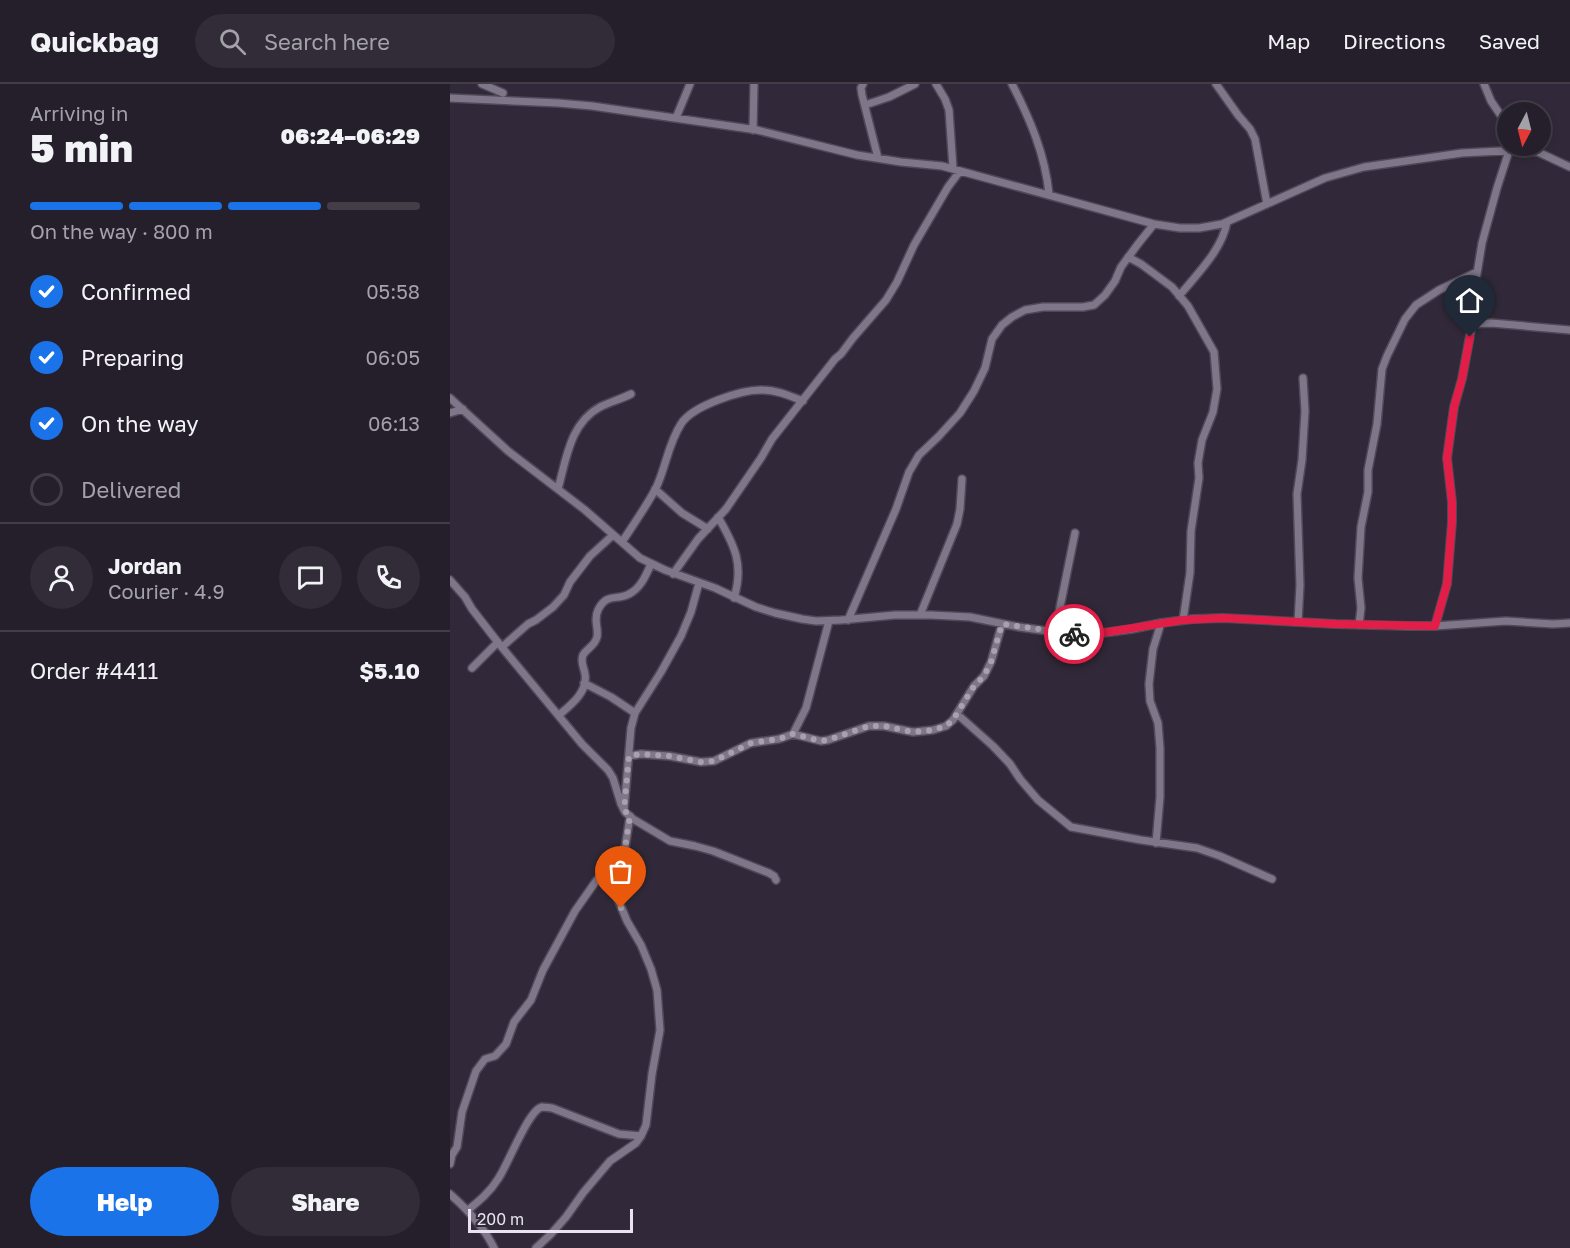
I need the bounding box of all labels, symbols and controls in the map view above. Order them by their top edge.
search box [195,14,615,68]
text: Quickbag [30,25,159,58]
icon: search [216,25,249,58]
text: Search here [264,28,390,55]
text: Map [1267,28,1310,54]
text: Directions [1343,28,1446,54]
text: Saved [1479,28,1540,54]
text: Arriving in [30,101,128,125]
north arrow [1497,102,1551,156]
map controls [1497,102,1551,156]
text: 06:24–06:29 [281,122,420,149]
text: 5 min [30,124,133,171]
text: On the way · 800 m [30,219,213,243]
icon: check [30,275,63,308]
pin [1444,275,1495,337]
text: Confirmed [81,278,191,305]
text: 05:58 [366,279,420,303]
icon: home [1453,284,1486,317]
icon: check [30,341,63,374]
text: Preparing [81,344,184,371]
text: 06:05 [366,345,420,369]
icon: check [30,407,63,440]
text: On the way [81,410,199,437]
text: 06:13 [368,411,420,435]
text: Delivered [81,476,181,503]
button: person [30,546,93,609]
button: chat [279,546,342,609]
button: phone [357,546,420,609]
text: Jordan [108,552,182,579]
text: Courier · 4.9 [108,579,225,603]
courier [1044,604,1104,664]
icon: bike [1058,618,1091,651]
text: Order #4411 [30,657,158,684]
text: $5.10 [359,657,420,684]
pin [595,846,646,908]
icon: bag [604,855,637,888]
button: Help [30,1167,219,1236]
button: Share [231,1167,420,1236]
scale bar [468,1206,633,1234]
text: 200 m [477,1209,524,1229]

